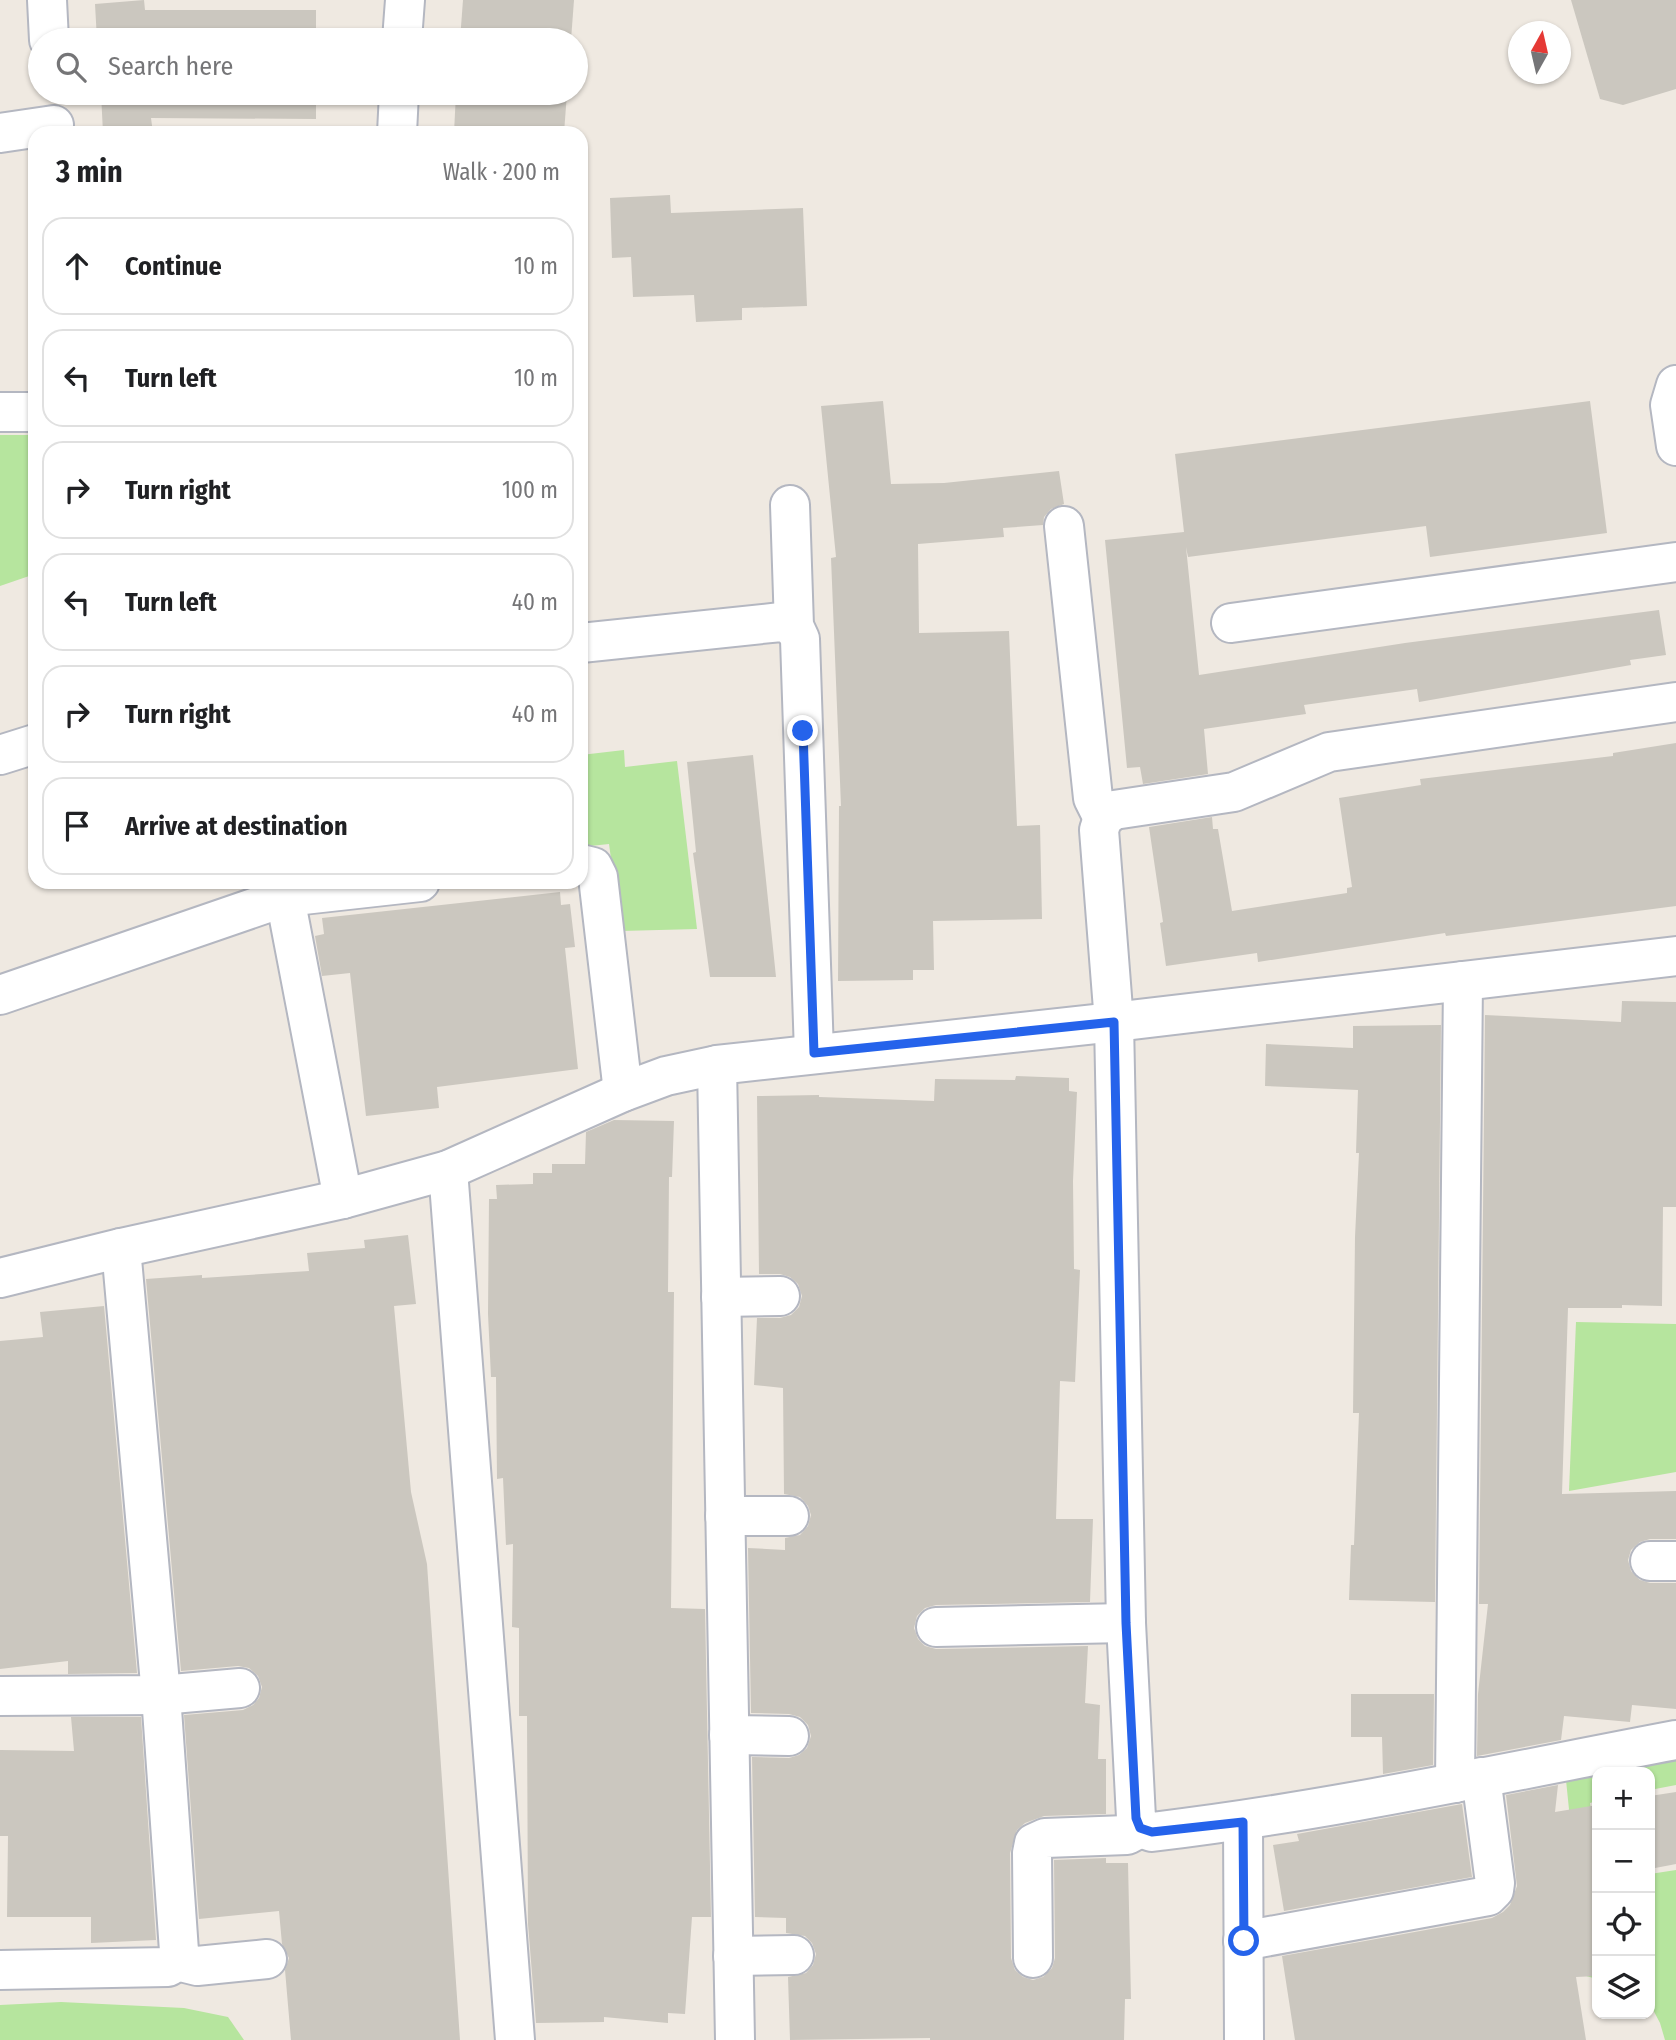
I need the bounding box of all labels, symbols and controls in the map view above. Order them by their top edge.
north arrow [1508,21,1571,84]
search box [28,28,588,105]
icon: search [52,48,90,86]
text: Search here [108,51,233,82]
text: 3 min [56,154,123,190]
text: Walk · 200 m [443,158,560,186]
icon: ahead [58,247,96,285]
text: Continue [125,251,222,282]
text: 10 m [514,252,558,280]
icon: left [58,359,96,397]
text: Turn left [125,363,217,394]
text: 10 m [514,364,558,392]
icon: right [58,471,96,509]
text: Turn right [125,475,231,506]
text: 100 m [502,476,558,504]
icon: left [58,583,96,621]
text: Turn left [125,587,217,618]
text: 40 m [512,588,558,616]
icon: right [58,695,96,733]
text: Turn right [125,699,231,730]
text: 40 m [512,700,558,728]
route end [787,715,818,746]
icon: arrive [58,807,96,845]
text: Arrive at destination [125,811,348,842]
map controls [1592,1767,1655,2019]
button: + [1592,1767,1655,1830]
button: − [1592,1830,1655,1893]
button: locate [1592,1893,1655,1956]
route start [1228,1925,1259,1956]
button: layers [1592,1956,1655,2019]

